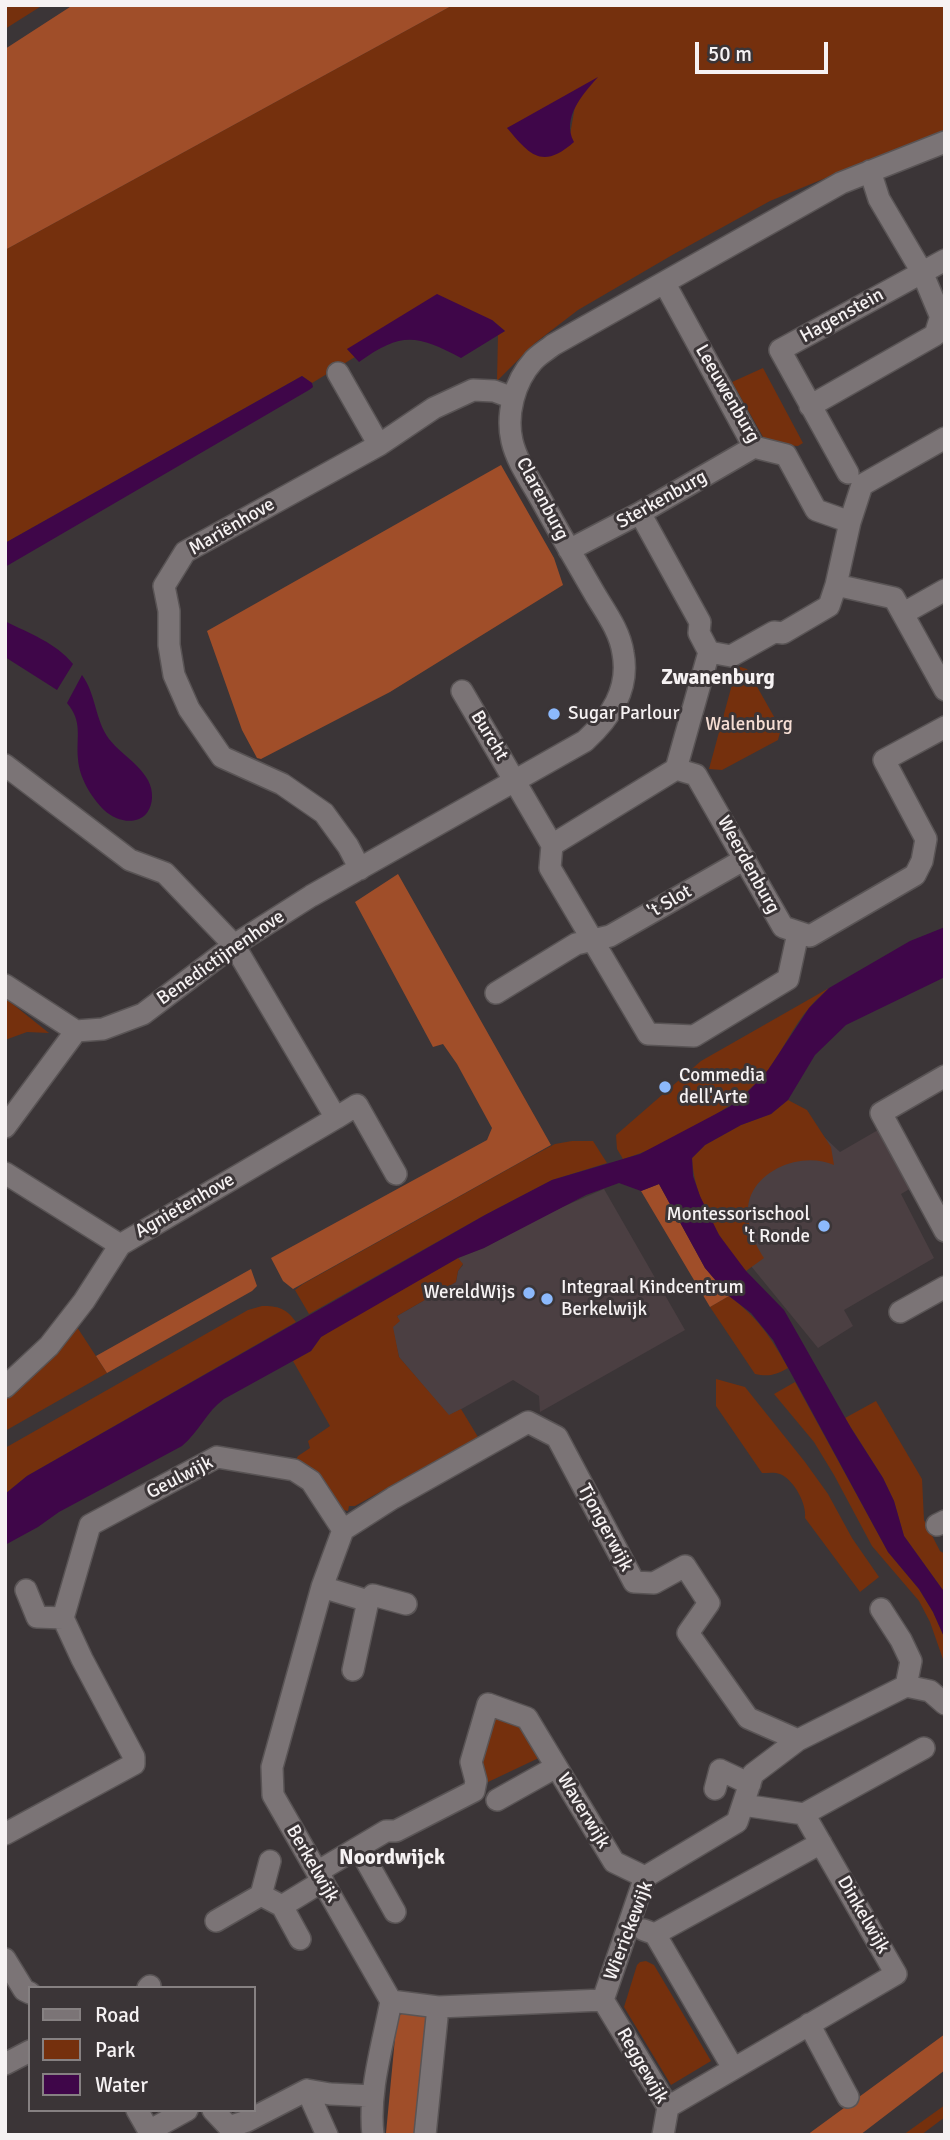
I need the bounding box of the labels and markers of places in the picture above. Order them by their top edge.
place label: Sugar Parlour [568,703,679,725]
marker: Sugar Parlour [546,706,562,722]
place label: Commedia dell'Arte [679,1065,765,1109]
marker: Commedia dell'Arte [657,1079,673,1095]
place label: Montessorischool 't Ronde [667,1204,810,1248]
marker: Montessorischool 't Ronde [816,1218,832,1234]
place label: Integraal Kindcentrum Berkelwijk [561,1277,744,1321]
place label: WereldWijs [424,1282,515,1304]
marker: WereldWijs [521,1285,537,1301]
marker: Integraal Kindcentrum Berkelwijk [539,1291,555,1307]

